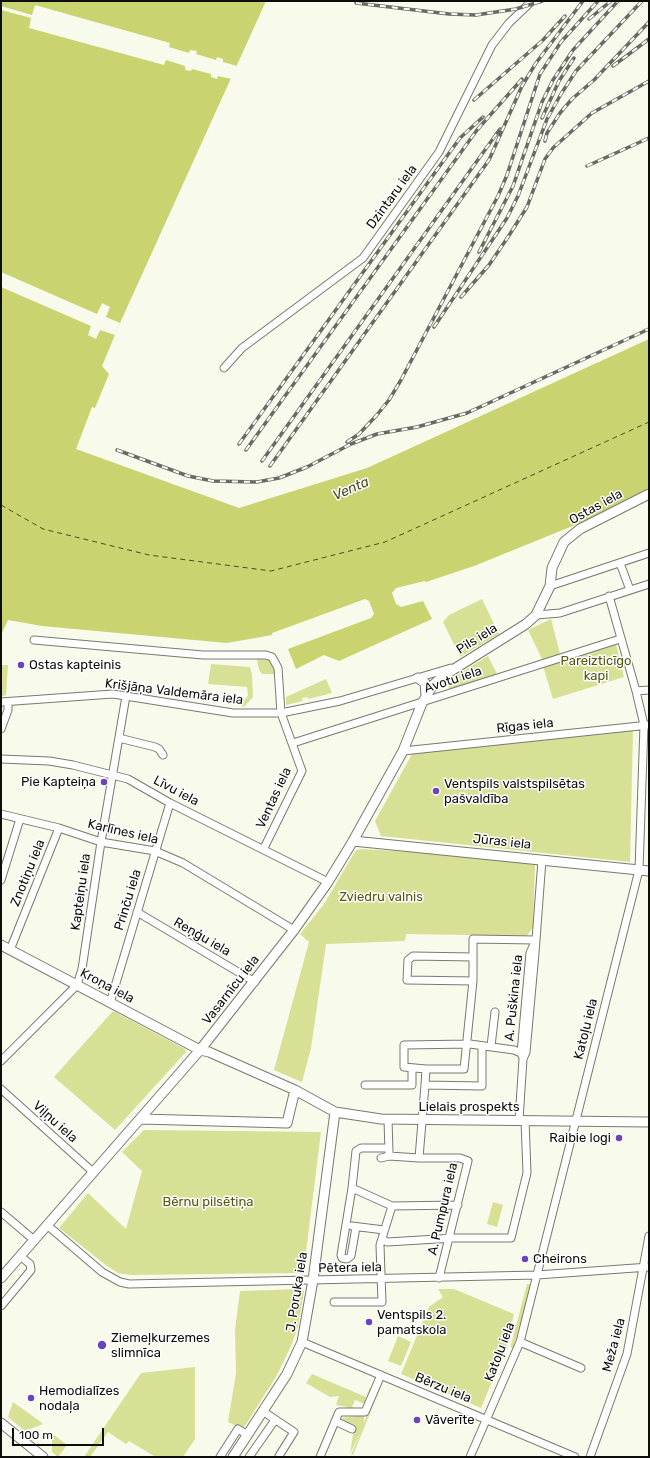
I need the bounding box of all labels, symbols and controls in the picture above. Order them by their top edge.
street label: Dzintaru iela [364,162,420,232]
water label: Venta [330,474,372,504]
street label: Ostas iela [567,486,625,528]
street label: Pils iela [454,620,500,658]
park label: Pareizticīgo kapi [560,653,632,684]
place label: Ostas kapteinis [29,657,121,673]
marker: Ostas kapteinis [16,660,26,670]
street label: Avotu iela [422,663,484,697]
street label: Krišjāņa Valdemāra iela [104,676,244,708]
street label: Rīgas iela [496,715,554,737]
street label: Ventas iela [253,765,295,831]
street label: Līvu iela [151,773,201,809]
place label: Pie Kapteiņa [21,774,96,790]
place label: Ventspils valstspilsētas pašvaldība [444,776,585,807]
marker: Pie Kapteiņa [99,777,109,787]
marker: Ventspils valstspilsētas pašvaldība [431,786,441,796]
street label: Karlīnes iela [86,816,160,848]
street label: Jūras iela [472,831,532,853]
street label: Znotiņu iela [7,837,49,909]
street label: Kapteiņu iela [68,852,94,932]
street label: Prinču iela [111,867,145,933]
park label: Zviedru valnis [339,889,423,905]
street label: Reņģu iela [171,914,233,960]
street label: Vasarnīcu iela [199,952,263,1028]
street label: A. Puškina iela [502,954,526,1042]
street label: Kroņa iela [77,965,137,1007]
street label: Katoļu iela [571,997,601,1061]
street label: Viļņu iela [30,1098,80,1146]
street label: Lielais prospekts [418,1099,520,1115]
place label: Raibie logi [549,1130,611,1146]
marker: Raibie logi [614,1133,624,1143]
street label: A. Pumpura iela [425,1161,461,1257]
park label: Bērnu pilsētiņa [163,1194,253,1210]
street label: J. Poruka iela [283,1251,311,1333]
place label: Cheirons [533,1251,587,1267]
marker: Cheirons [520,1254,530,1264]
street label: Pētera iela [318,1260,382,1276]
place label: Ventspils 2. pamatskola [377,1307,446,1338]
street label: Meža iela [599,1316,629,1374]
marker: Ventspils 2. pamatskola [364,1317,374,1327]
street label: Katoļu iela [482,1320,518,1384]
place label: Ziemeļkurzemes slimnīca [111,1330,210,1361]
marker: Ziemeļkurzemes slimnīca [96,1339,108,1351]
street label: Bērzu iela [413,1370,473,1406]
place label: Hemodialīzes nodaļa [39,1383,119,1414]
marker: Hemodialīzes nodaļa [26,1393,36,1403]
place label: Vāverīte [425,1412,475,1428]
marker: Vāverīte [412,1415,422,1425]
scale bar [14,1420,106,1446]
text: 100 m [19,1428,53,1442]

